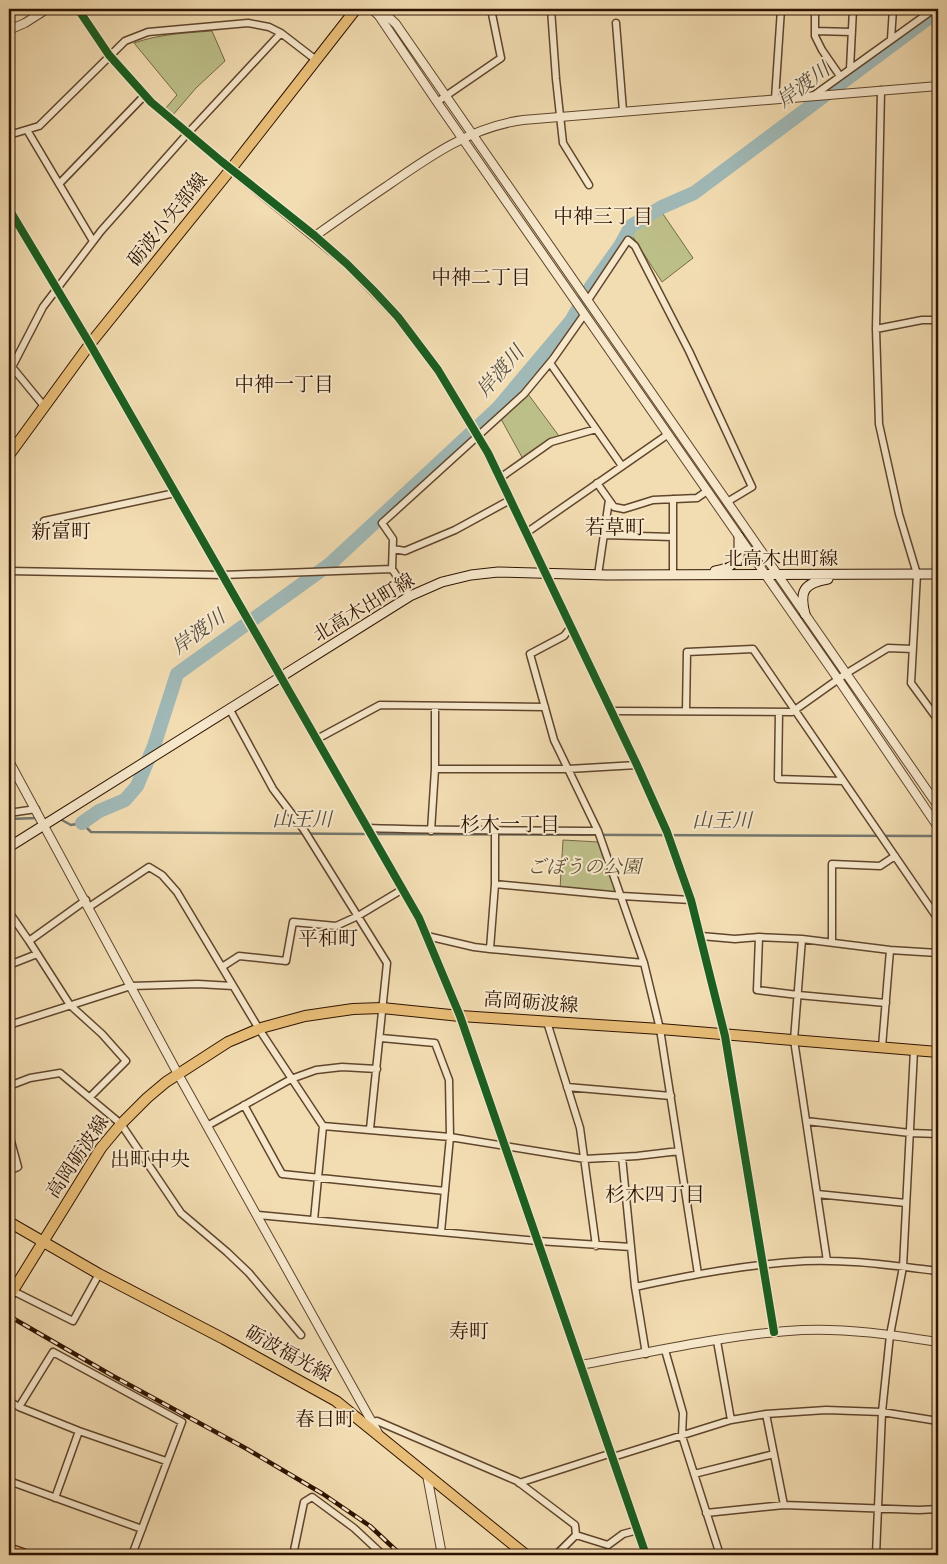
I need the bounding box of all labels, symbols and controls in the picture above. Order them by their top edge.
water label: 岸渡川 [773,57,837,114]
street label: 砺波小矢部線 [123,168,213,272]
district label: 中神三丁目 [553,205,653,230]
district label: 中神二丁目 [431,266,531,291]
water label: 岸渡川 [472,340,531,403]
district label: 中神一丁目 [234,373,334,398]
district label: 若草町 [585,516,645,541]
district label: 新富町 [31,520,91,545]
street label: 北高木出町線 [724,548,838,571]
street label: 北高木出町線 [309,569,419,647]
water label: 岸渡川 [167,604,232,661]
water label: 山王川 [272,808,334,833]
water label: 山王川 [692,809,754,834]
district label: 杉木一丁目 [460,813,560,838]
park label: ごぼうの公園 [527,856,644,879]
district label: 平和町 [298,927,358,952]
street label: 高岡砺波線 [483,988,579,1018]
street label: 高岡砺波線 [42,1111,114,1203]
district label: 出町中央 [110,1148,190,1173]
district label: 杉木四丁目 [605,1183,705,1208]
district label: 寿町 [449,1320,489,1345]
street label: 砺波福光線 [241,1321,335,1387]
district label: 春日町 [295,1408,355,1433]

